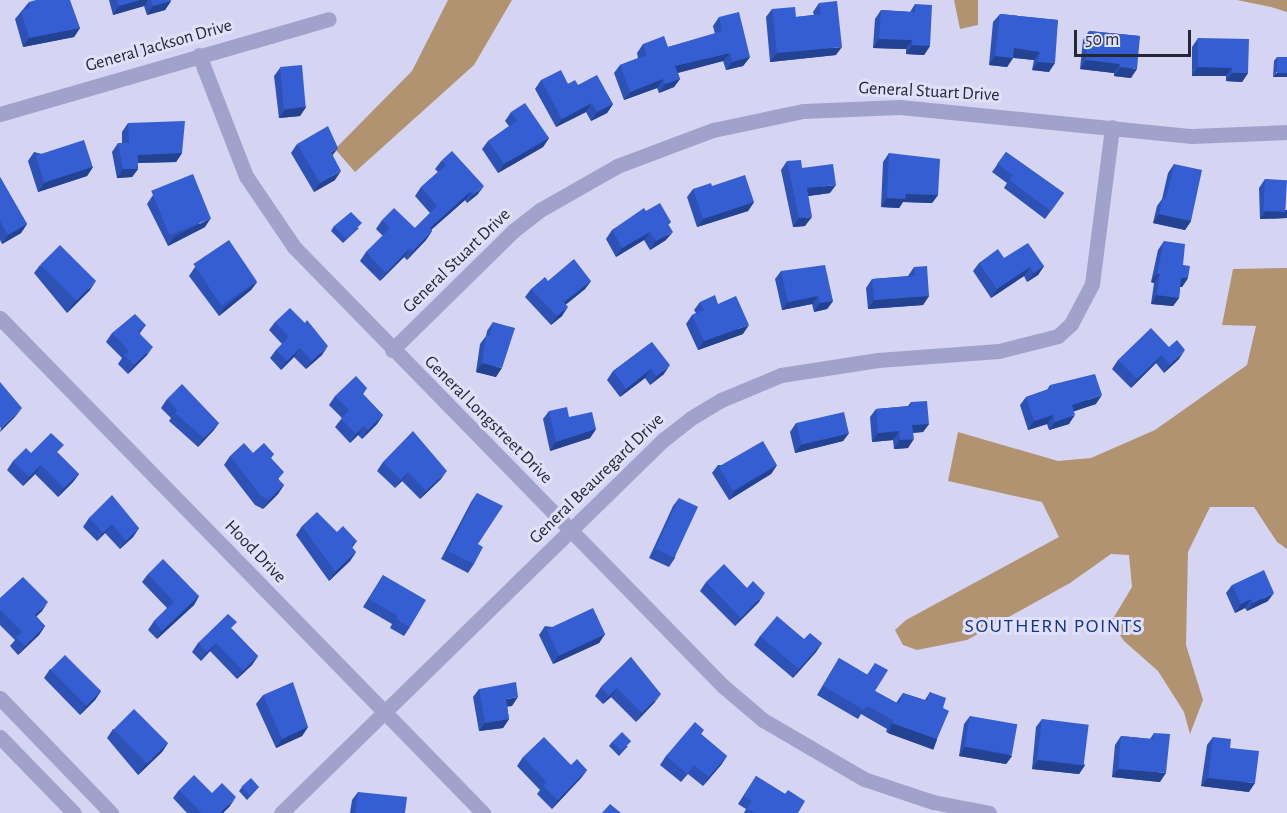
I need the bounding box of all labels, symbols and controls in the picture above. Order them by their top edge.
street label: General Jackson Drive [83,15,235,77]
scale bar [1077,18,1194,56]
text: 50 m [1085,31,1119,49]
street label: General Stuart Drive [858,78,1000,106]
street label: General Stuart Drive [399,204,515,318]
street label: General Longstreet Drive [419,351,557,489]
street label: General Beauregard Drive [525,409,669,549]
street label: Hood Drive [220,516,290,588]
district label: SOUTHERN POINTS [964,614,1144,638]

